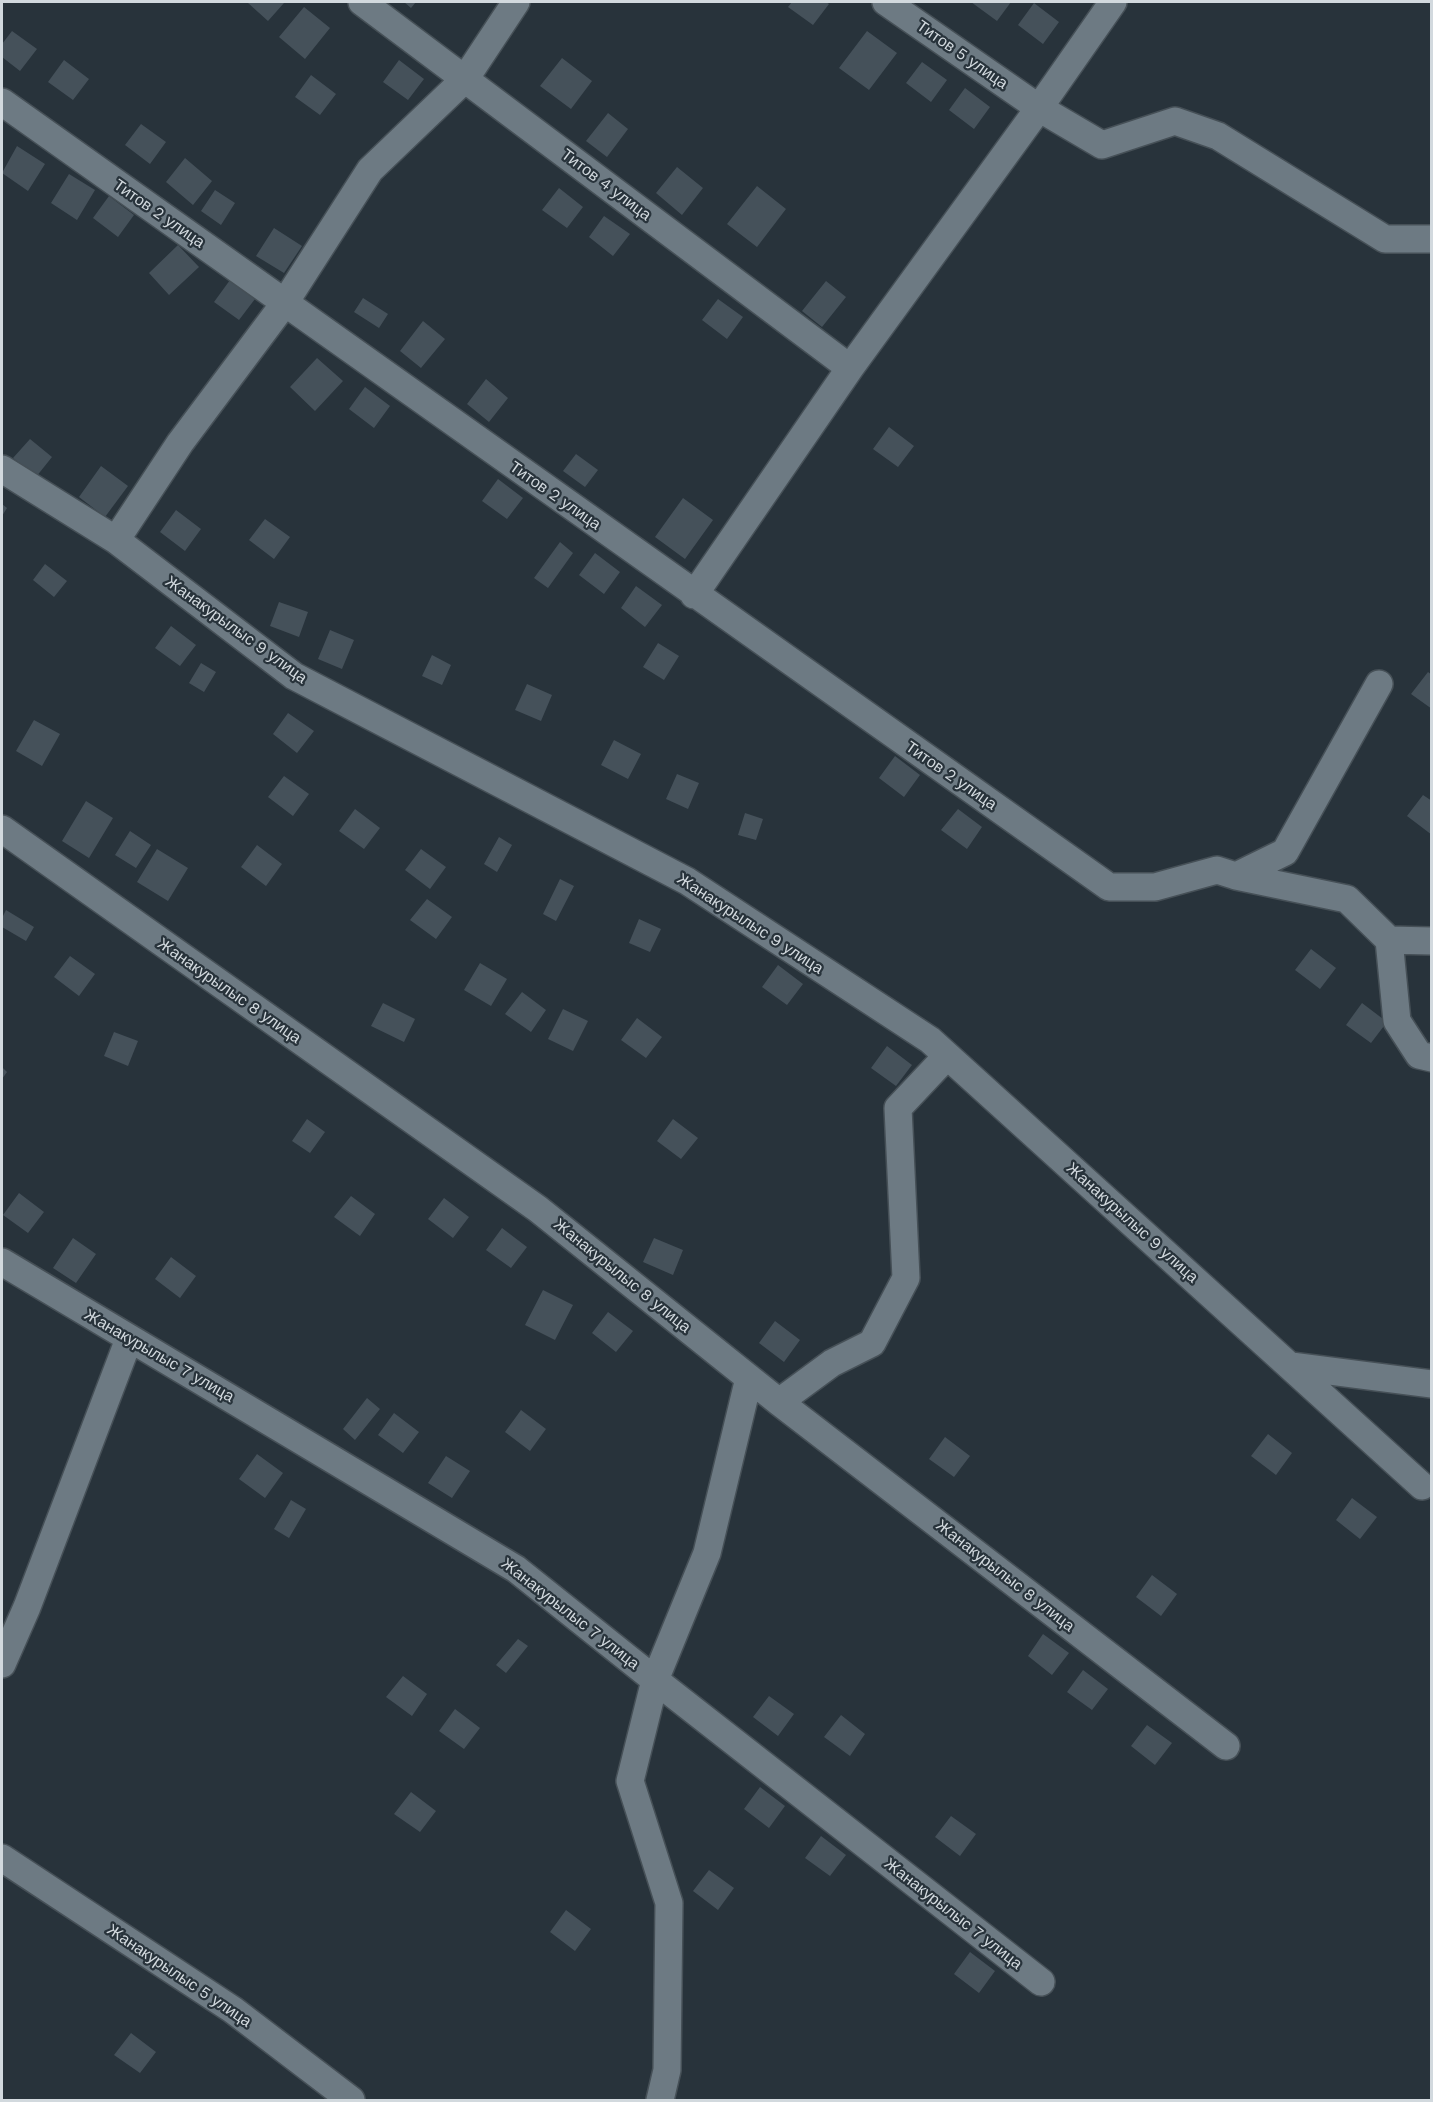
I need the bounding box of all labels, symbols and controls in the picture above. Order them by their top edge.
street label: Титов 5 улица [913,17,1011,93]
street label: Титов 4 улица [557,145,655,225]
street label: Титов 2 улица [110,176,208,252]
street label: Титов 2 улица [506,458,604,534]
street label: Жанакурылыс 9 улица [161,572,311,688]
street label: Титов 2 улица [902,738,1000,814]
street label: Жанакурылыс 9 улица [673,869,827,979]
street label: Жанакурылыс 8 улица [154,934,304,1048]
street label: Жанакурылыс 9 улица [1062,1159,1202,1287]
street label: Жанакурылыс 8 улица [550,1215,694,1337]
street label: Жанакурылыс 7 улица [81,1305,237,1407]
street label: Жанакурылыс 8 улица [932,1516,1078,1636]
street label: Жанакурылыс 7 улица [497,1554,643,1674]
street label: Жанакурылыс 7 улица [880,1854,1026,1974]
street label: Жанакурылыс 5 улица [103,1921,255,2031]

